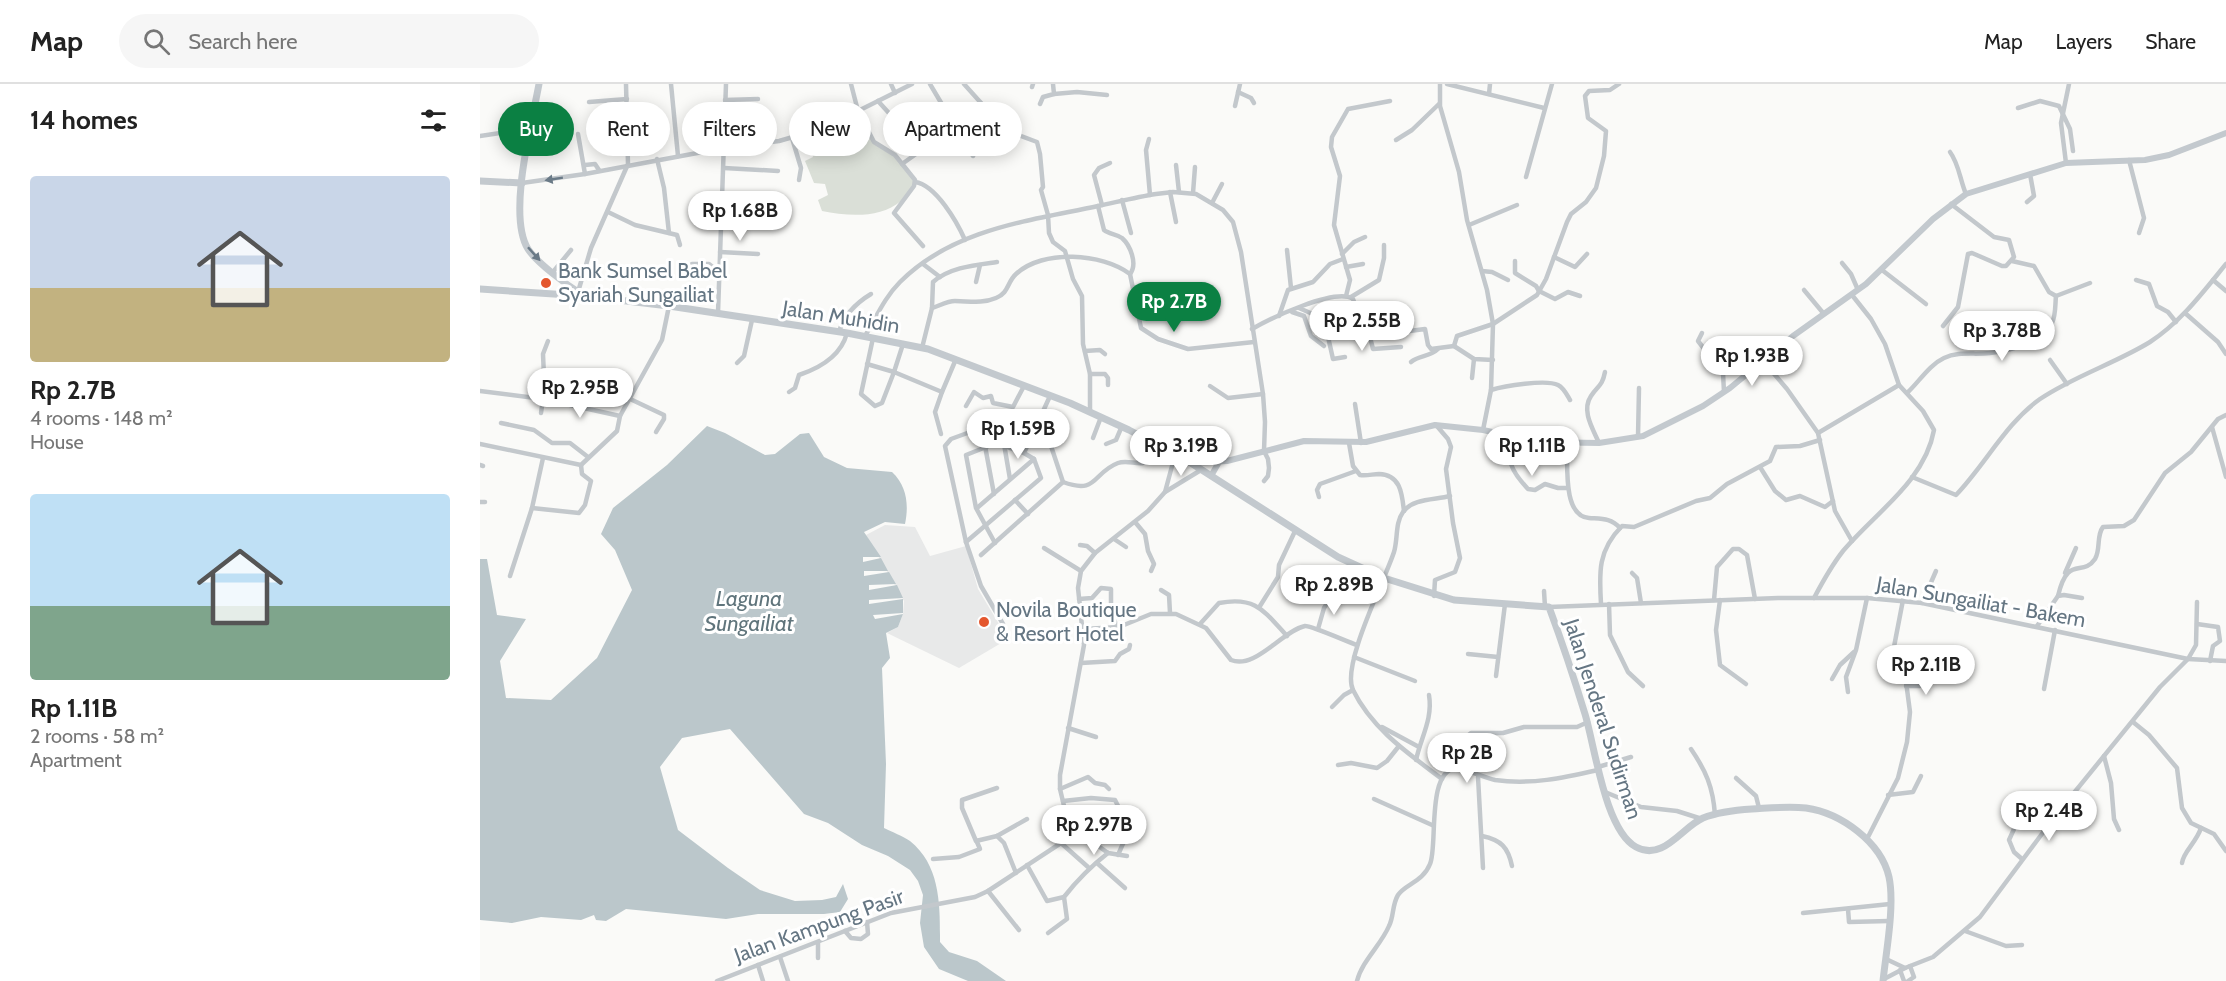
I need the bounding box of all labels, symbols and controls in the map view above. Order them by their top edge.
search box [119,14,539,68]
text: Map [30,24,83,58]
icon: search [140,25,173,58]
text: Search here [188,28,297,55]
text: Map [1984,29,2023,54]
text: Layers [2056,29,2112,54]
text: Share [2145,29,2196,54]
chip: Buy [498,102,574,156]
chip: Rent [586,102,670,156]
chip: Filters [682,102,777,156]
chip: New [789,102,871,156]
chip: Apartment [883,102,1022,156]
text: 14 homes [30,104,138,136]
icon: filters [417,104,450,137]
one-way arrow [544,174,563,183]
pin: Rp 1.68B [678,191,802,242]
text: Rp 1.68B [702,198,778,222]
icon: home [186,215,294,323]
one-way arrow [527,246,540,261]
place label: Bank Sumsel Babel Syariah Sungailiat [558,258,727,307]
marker: Bank Sumsel Babel Syariah Sungailiat [539,276,553,290]
pin: Rp 2.7B [1119,282,1229,333]
text: Rp 2.7B [1141,289,1207,313]
street label: Jalan Muhidin [780,295,901,338]
pin: Rp 2.55B [1300,301,1424,352]
text: Rp 2.55B [1323,308,1401,332]
pin: Rp 3.78B [1940,311,2064,362]
text: Rp 3.78B [1963,318,2041,342]
pin: Rp 1.93B [1690,336,1814,387]
text: Rp 1.93B [1715,343,1789,367]
pin: Rp 2.95B [518,368,642,419]
text: Rp 2.7B [30,374,116,406]
text: Rp 2.95B [541,375,619,399]
text: 4 rooms · 148 m² [30,406,173,430]
pin: Rp 1.59B [956,409,1080,460]
text: Rp 1.59B [981,416,1055,440]
pin: Rp 3.19B [1119,426,1243,477]
pin: Rp 1.11B [1470,426,1594,477]
text: House [30,430,84,454]
text: Rp 3.19B [1144,433,1218,457]
text: Rp 1.11B [1498,433,1566,457]
icon: home [186,533,294,641]
pin: Rp 2.89B [1272,565,1396,616]
street label: Jalan Sungailiat - Bakem [1874,571,2088,632]
text: Rp 2.89B [1294,572,1374,596]
water label: Laguna Sungailiat [705,585,795,637]
place label: Novila Boutique & Resort Hotel [996,597,1137,646]
marker: Novila Boutique & Resort Hotel [977,615,991,629]
street label: Jalan Jenderal Sudirman [1559,615,1648,822]
pin: Rp 2.11B [1864,645,1988,696]
text: Rp 2.11B [1891,652,1961,676]
text: Rp 1.11B [30,692,117,724]
text: 2 rooms · 58 m² [30,724,164,748]
pin: Rp 2B [1425,733,1509,784]
text: Rp 2B [1441,740,1493,764]
text: Apartment [30,748,122,772]
pin: Rp 2.4B [1994,791,2104,842]
text: Rp 2.4B [2015,798,2083,822]
pin: Rp 2.97B [1032,805,1156,856]
text: Rp 2.97B [1056,812,1132,836]
street label: Jalan Kampung Pasir [730,883,907,968]

